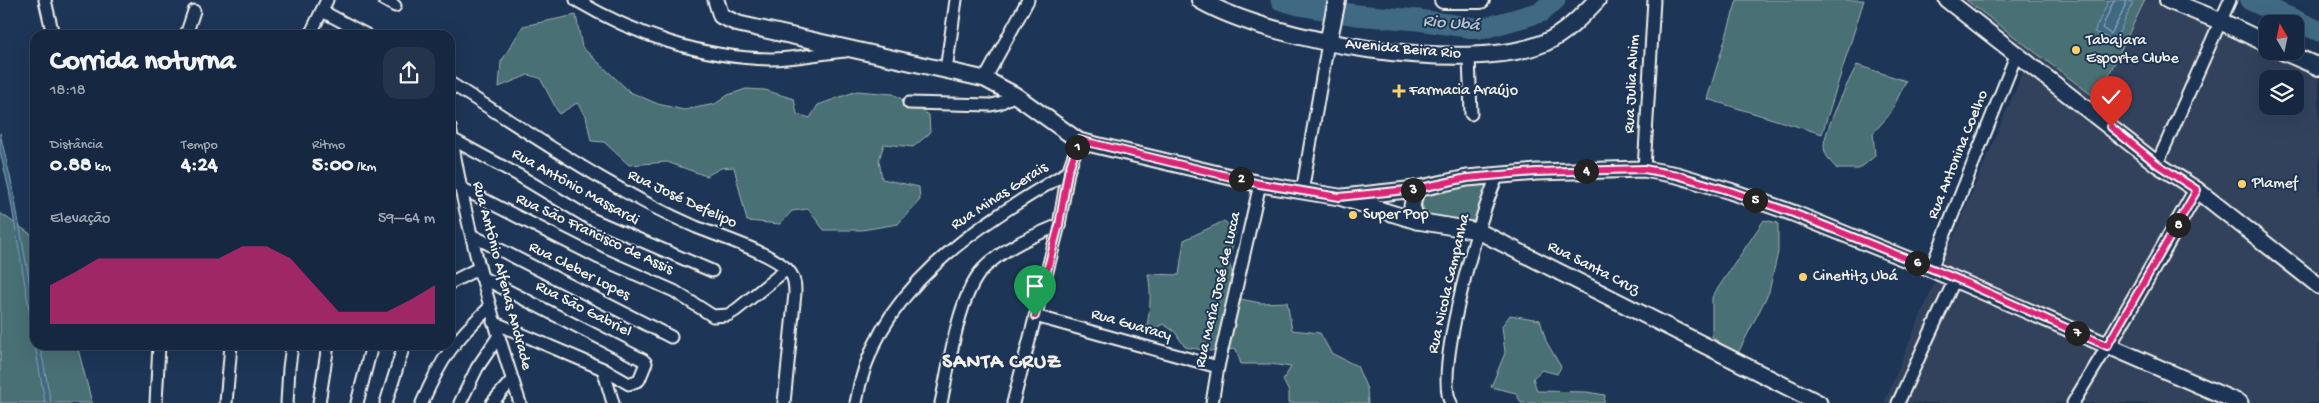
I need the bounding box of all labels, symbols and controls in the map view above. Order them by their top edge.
water label: Rio Ubá [1422,11,1481,37]
north arrow [2259,15,2304,60]
map controls [2259,15,2304,115]
place label: Tabajara Esporte Clube [2085,32,2179,69]
street label: Rua Julia Alvim [1621,33,1645,134]
street label: Avenida Beira Rio [1344,35,1462,65]
marker: Tabajara Esporte Clube [2070,44,2082,56]
text: Corrida noturna [50,46,235,79]
button: share [383,47,435,99]
button: layers [2259,70,2304,115]
pin [2090,76,2132,127]
text: 18:18 [50,82,85,101]
place label: Farmacia Araújo [1408,82,1518,101]
icon: check [2097,83,2125,111]
marker: Farmacia Araújo [1393,85,1405,97]
street label: Rua Antonina Coelho [1924,88,1994,222]
pin: 1 [1064,134,1090,160]
text: Distância [50,137,103,154]
text: Tempo [181,137,218,154]
text: Ritmo [312,137,345,154]
text: 1 [1075,139,1080,156]
street label: Rua Antônio Massardi [508,145,642,231]
text: 0.88 [50,154,92,179]
text: 4:24 [181,154,218,179]
text: 5:00 [312,154,354,179]
street label: Rua Minas Gerais [948,158,1053,235]
pin: 4 [1574,158,1598,184]
text: km [92,159,111,176]
text: /km [354,159,376,176]
text: 4 [1583,163,1590,180]
street label: Rua José Defelipo [624,166,740,234]
pin: 2 [1228,166,1254,192]
text: 2 [1238,171,1245,188]
place label: Plamef [2251,175,2299,194]
pin: 3 [1400,178,1426,202]
marker: Plamef [2236,178,2248,190]
street label: Rua Antônio Alfenas Andrade [467,180,536,373]
text: 3 [1410,182,1417,199]
pin: 5 [1742,188,1768,212]
street label: Rua São Francisco de Assis [512,190,677,280]
text: 5 [1752,192,1759,209]
place label: Super Pop [1363,206,1429,225]
street label: Rua Maria José de Lucca [1192,209,1246,370]
marker: Super Pop [1347,209,1359,221]
text: Elevação [50,210,110,229]
text: 59–64 m [378,210,435,229]
street label: Rua Nicola Campanha [1425,211,1476,356]
pin: 8 [2166,212,2190,238]
text: 8 [2175,217,2182,234]
street label: Rua Cleber Lopes [525,238,634,306]
street label: Rua Santa Cruz [1544,238,1643,301]
pin: 6 [1904,250,1930,276]
text: 6 [1914,255,1921,272]
pin [1014,265,1056,316]
place label: CineHitz Ubá [1813,268,1899,287]
marker: CineHitz Ubá [1797,271,1809,283]
icon: arrive [1021,272,1049,300]
street label: Rua São Gabriel [532,278,634,342]
street label: Rua Guaracy [1089,305,1174,347]
pin: 7 [2064,320,2090,346]
text: 7 [2074,325,2081,342]
district label: SANTA CRUZ [942,351,1062,376]

